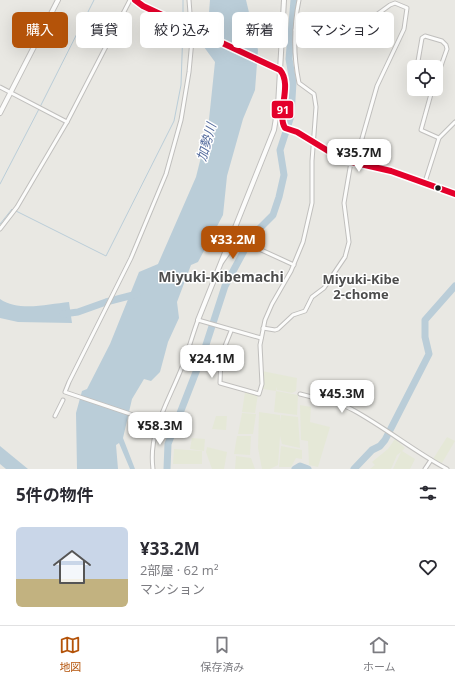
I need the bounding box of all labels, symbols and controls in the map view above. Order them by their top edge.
chip: 購入 [12,12,68,48]
chip: 賃貸 [76,12,132,48]
chip: 絞り込み [140,12,224,48]
chip: 新着 [232,12,288,48]
chip: マンション [296,12,394,48]
map controls [407,60,443,96]
button: locate [407,60,443,96]
line badge: 91 [271,100,294,119]
text: 91 [277,102,289,117]
water label: 加勢川 [192,119,221,163]
pin: ¥35.7M [326,139,392,173]
text: ¥35.7M [336,143,382,161]
unlabelled marker [433,183,443,193]
pin: ¥33.2M [200,226,266,260]
text: ¥33.2M [210,230,256,248]
district label: Miyuki-Kibemachi [158,267,284,286]
district label: Miyuki-Kibe 2-chome [323,270,400,303]
pin: ¥24.1M [179,345,245,379]
text: ¥24.1M [189,349,235,367]
pin: ¥45.3M [309,380,375,414]
text: ¥45.3M [319,384,365,402]
pin: ¥58.3M [127,412,193,446]
text: ¥58.3M [137,416,183,434]
icon: filters [417,482,439,504]
text: 5件の物件 [16,483,94,506]
text: ¥33.2M [140,537,200,560]
icon: home [48,543,96,591]
icon: heart [417,556,439,578]
text: 2部屋 · 62 m² [140,561,218,579]
text: マンション [140,580,205,598]
tab: 地図 [59,634,81,674]
tab: 保存済み [200,634,244,674]
tab: ホーム [363,634,396,674]

